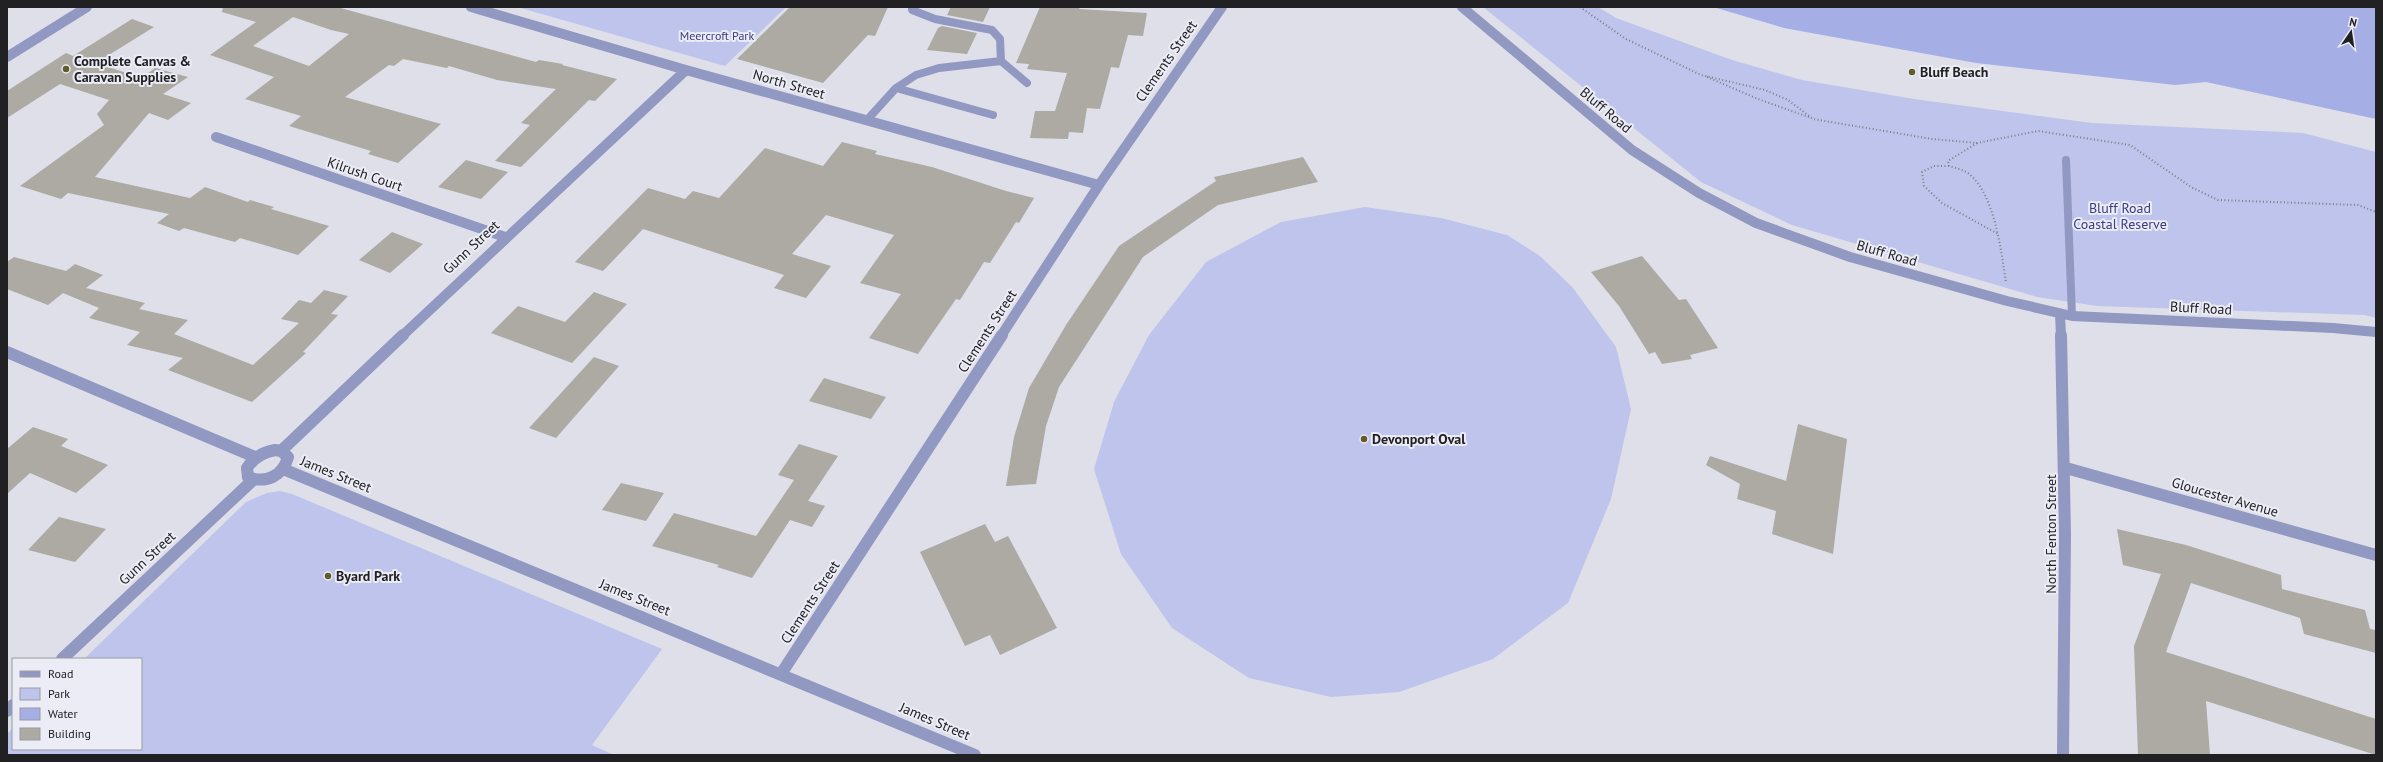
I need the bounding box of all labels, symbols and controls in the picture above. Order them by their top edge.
north arrow [2331,12,2371,52]
text: N [2348,15,2358,30]
street label: Clements Street [1131,17,1201,105]
park label: Meercroft Park [680,28,754,43]
place label: Complete Canvas & Caravan Supplies [74,52,191,86]
place label: Bluff Beach [1920,63,1988,81]
marker: Complete Canvas & Caravan Supplies [61,64,71,74]
street label: North Street [751,65,827,103]
marker: Bluff Beach [1907,67,1917,77]
street label: Bluff Road [1576,83,1636,137]
street label: Kilrush Court [325,153,405,195]
park label: Bluff Road Coastal Reserve [2073,199,2167,233]
street label: Gunn Street [439,216,503,278]
street label: Bluff Road [1855,236,1919,270]
street label: Clements Street [953,286,1021,376]
street label: Bluff Road [2170,297,2232,319]
place label: Devonport Oval [1372,430,1466,448]
marker: Devonport Oval [1359,434,1369,444]
street label: James Street [297,451,374,496]
street label: Gloucester Avenue [2170,473,2280,521]
street label: North Fenton Street [2042,474,2060,594]
street label: Gunn Street [115,527,179,589]
street label: Clements Street [776,557,844,647]
place label: Byard Park [336,567,400,585]
marker: Byard Park [323,571,333,581]
street label: James Street [596,574,673,619]
legend [12,658,142,750]
text: Road [48,666,73,681]
text: Park [48,686,70,701]
street label: James Street [896,698,973,744]
text: Water [48,706,78,721]
text: Building [48,726,91,741]

